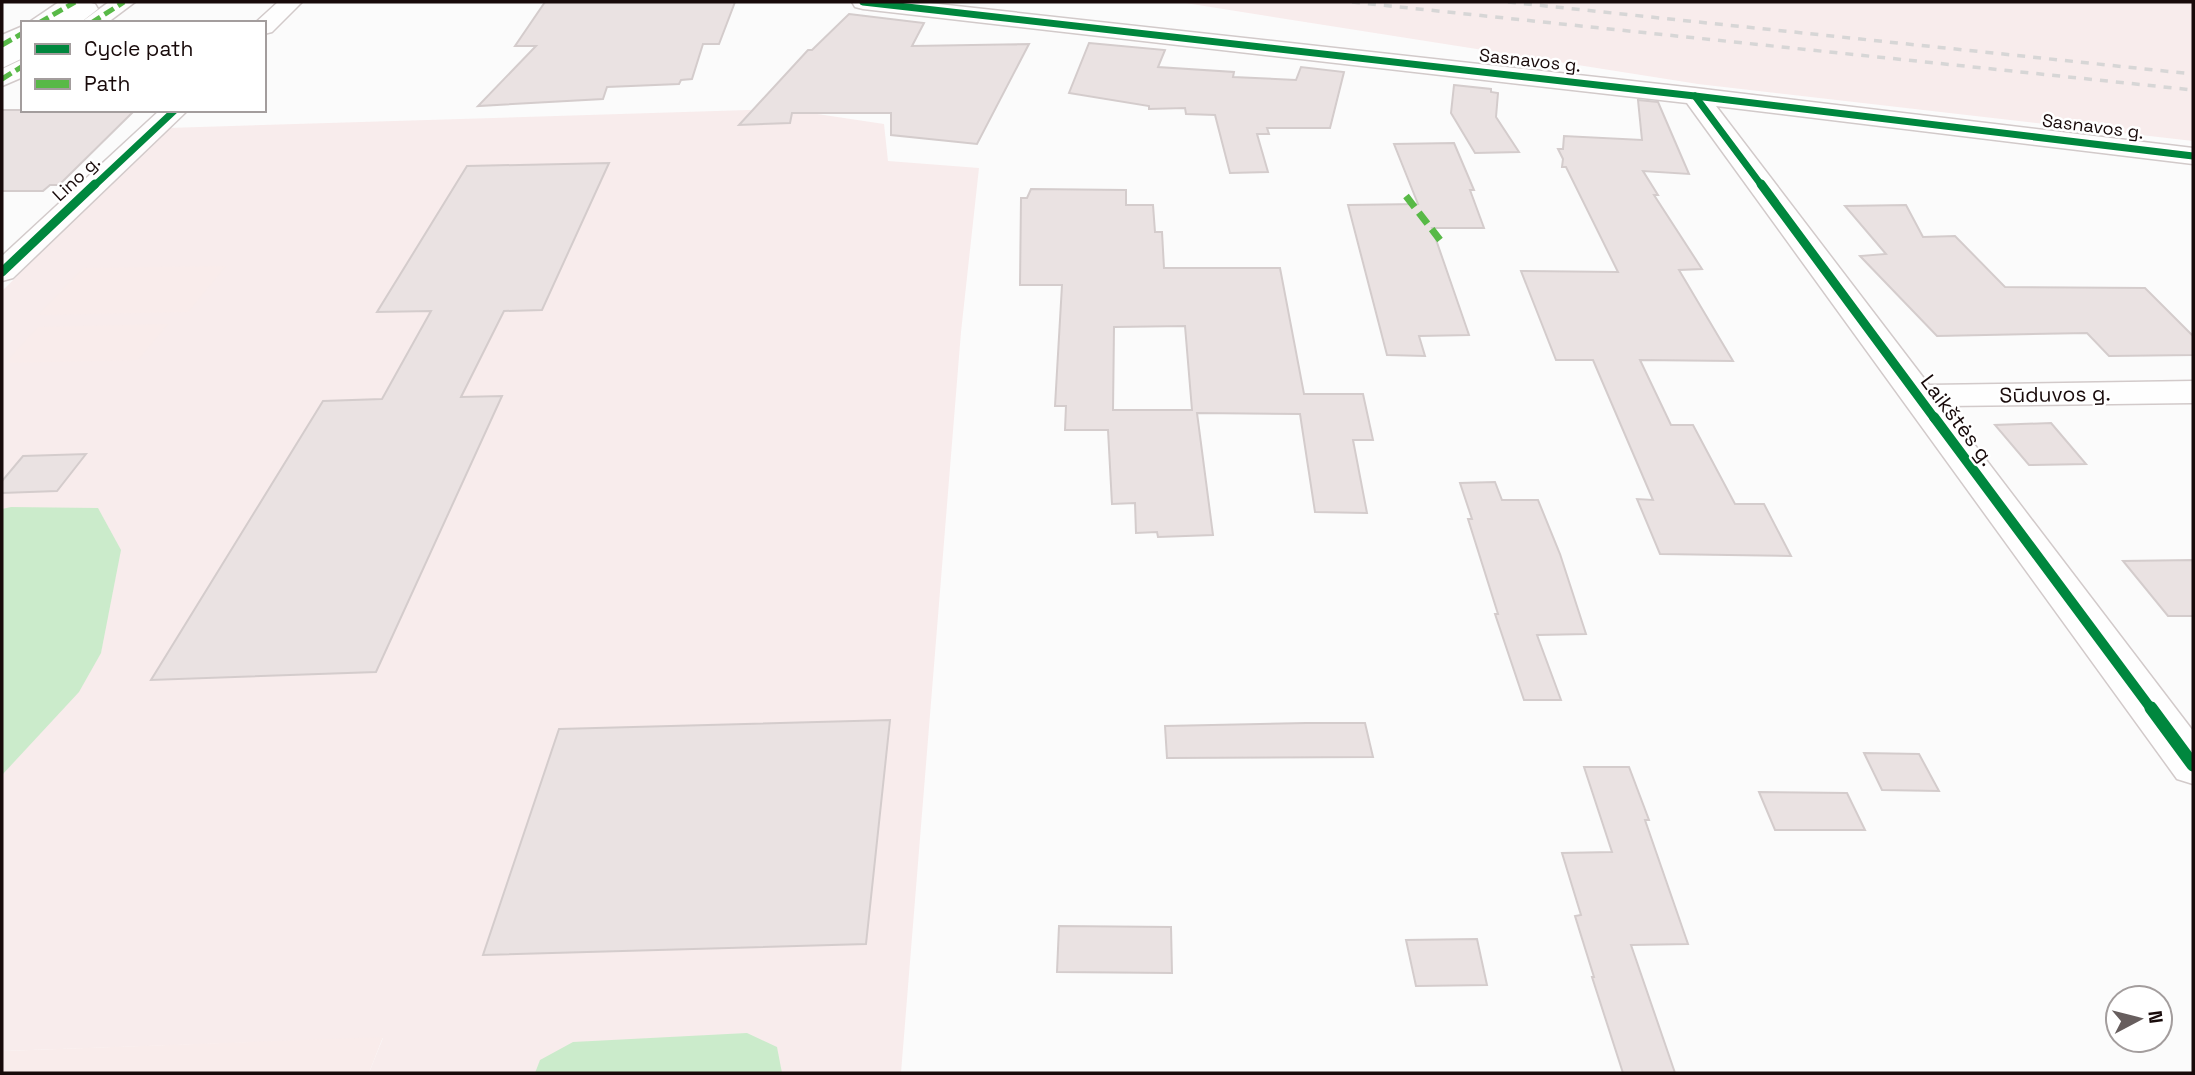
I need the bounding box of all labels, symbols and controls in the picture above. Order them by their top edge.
legend [21,21,266,112]
text: Cycle path [84,35,193,62]
street label: Sasnavos g. [1478,43,1582,77]
text: Path [84,70,130,97]
street label: Sasnavos g. [2041,108,2145,144]
street label: Lino g. [47,150,105,206]
street label: Laikštės g. [1915,369,2001,471]
street label: Sūduvos g. [1999,380,2111,408]
north arrow [2104,984,2174,1054]
text: N [2142,1009,2169,1025]

